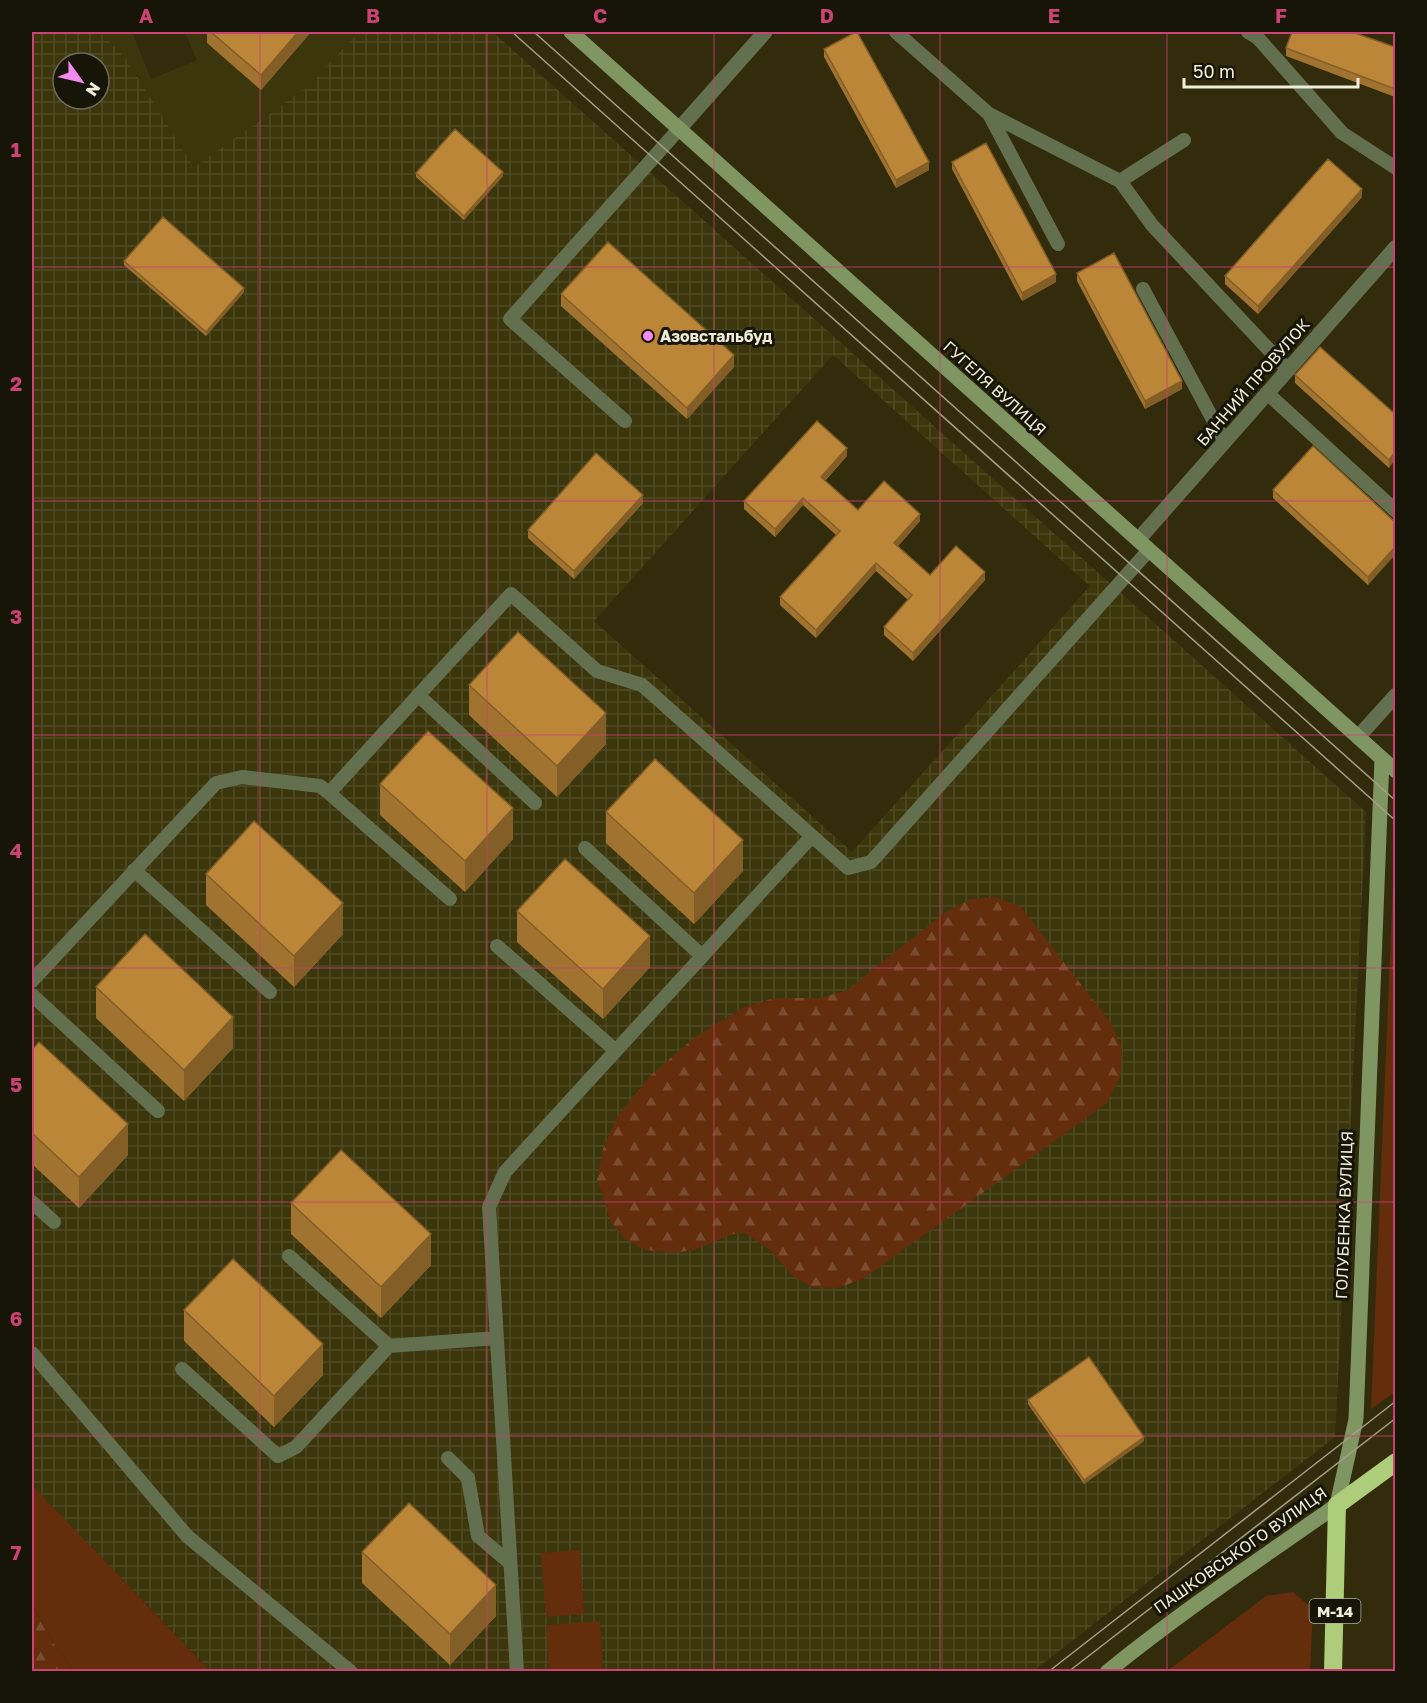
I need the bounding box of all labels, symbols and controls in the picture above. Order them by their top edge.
text: A [139,3,153,27]
text: B [366,3,380,27]
text: C [593,3,607,27]
text: D [820,3,834,27]
text: E [1048,3,1060,27]
text: F [1275,3,1287,27]
north arrow [51,51,111,111]
scale bar [1184,51,1358,89]
text: 50 m [1193,60,1235,82]
text: N [82,79,105,100]
text: 1 [11,137,21,161]
street label: БАННИЙ ПРОВУЛОК [1192,314,1314,450]
place label: Азовстальбуд [660,326,772,346]
marker: Азовстальбуд [641,329,655,343]
street label: ГУГЕЛЯ ВУЛИЦЯ [939,336,1051,440]
text: 2 [10,371,22,395]
text: 3 [10,604,22,628]
text: 4 [10,838,22,862]
text: 5 [10,1072,22,1096]
street label: ГОЛУБЕНКА ВУЛИЦЯ [1331,1131,1357,1299]
text: 6 [10,1306,22,1330]
street label: ПАШКОВСЬКОГО ВУЛИЦЯ [1150,1482,1330,1618]
text: 7 [11,1540,22,1564]
road number: М-14 [1310,1599,1360,1623]

